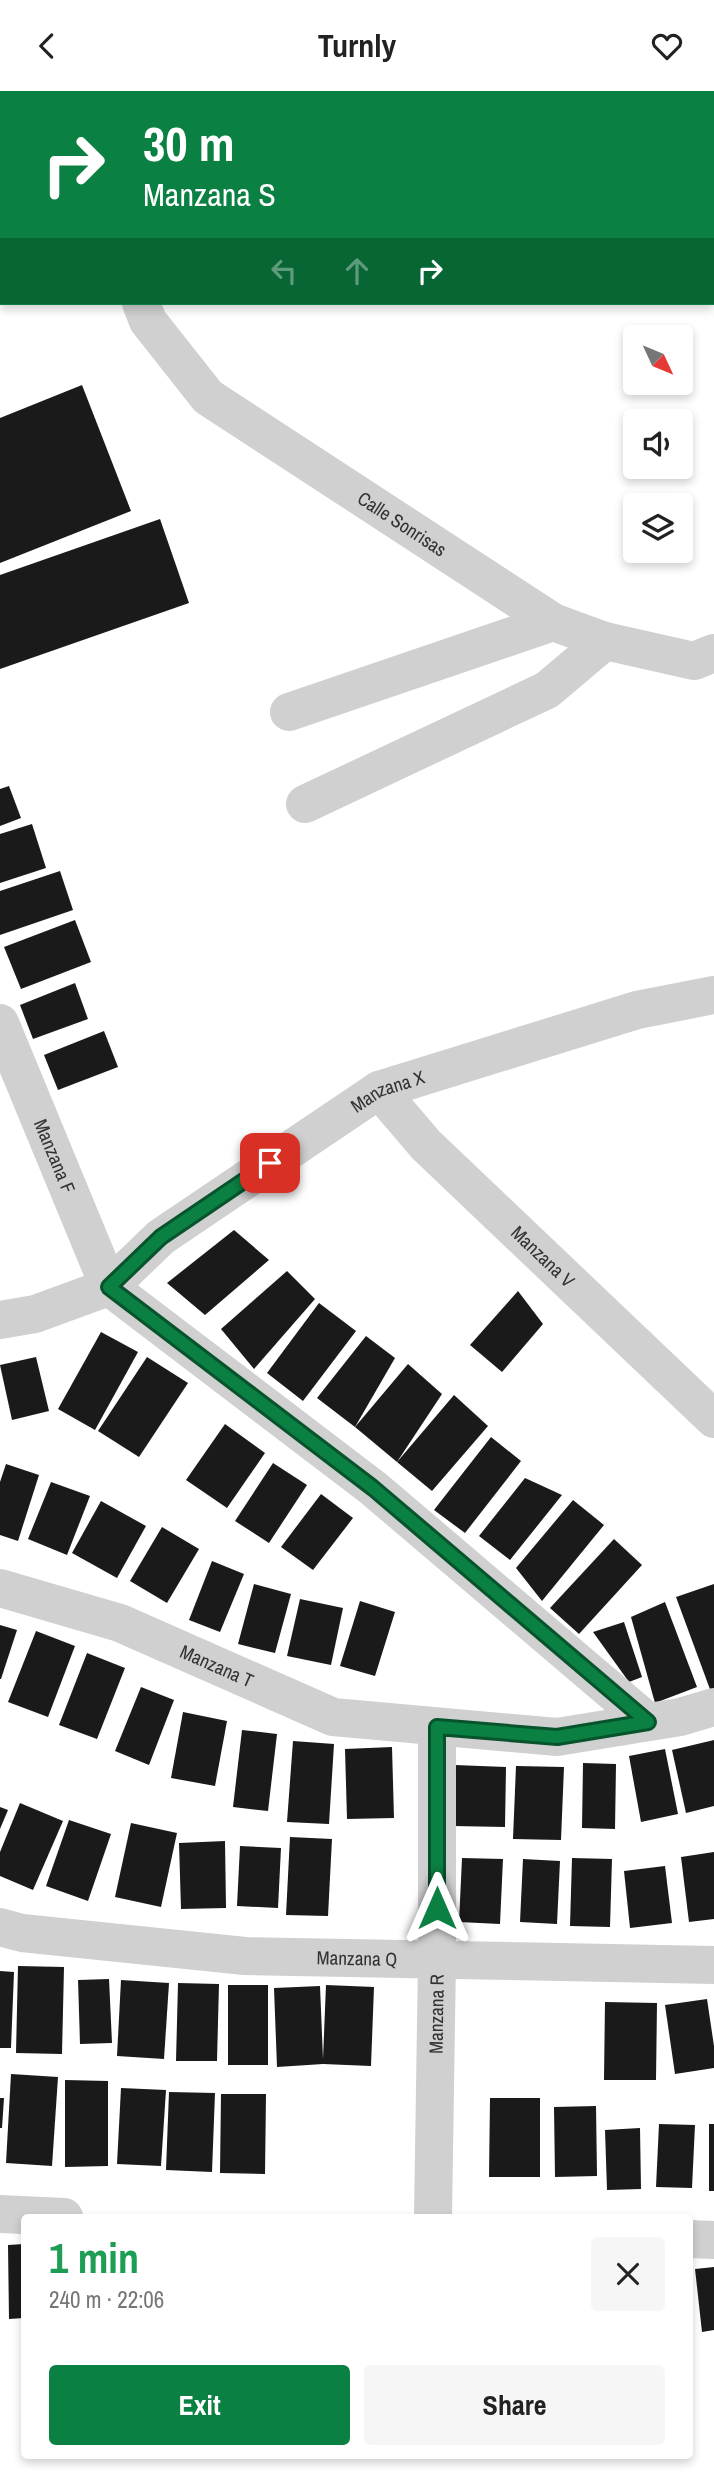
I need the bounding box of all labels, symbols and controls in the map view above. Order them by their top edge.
text: Turnly [318,24,396,67]
icon: back [28,27,66,65]
icon: heart [648,27,686,65]
text: 30 m [143,110,235,176]
icon: right [28,119,119,210]
text: Manzana S [143,173,276,216]
icon: left [265,252,303,290]
icon: ahead [338,252,376,290]
icon: right [411,252,449,290]
north arrow [623,325,693,395]
map controls [623,325,693,563]
button: sound [623,409,693,479]
street label: Calle Sonrisas [353,485,452,562]
button: layers [623,493,693,563]
street label: Manzana X [345,1063,428,1119]
street label: Manzana F [28,1115,82,1197]
pin [240,1133,300,1193]
icon: arrive [251,1144,289,1182]
street label: Manzana V [506,1220,581,1293]
street label: Manzana T [176,1638,258,1694]
position arrow [400,1871,474,1945]
street label: Manzana Q [316,1944,398,1972]
street label: Manzana R [423,1974,450,2054]
text: 1 min [49,2230,139,2286]
button: close [591,2237,665,2311]
text: 240 m · 22:06 [49,2284,164,2315]
button: Exit [49,2365,350,2445]
button: Share [364,2365,665,2445]

